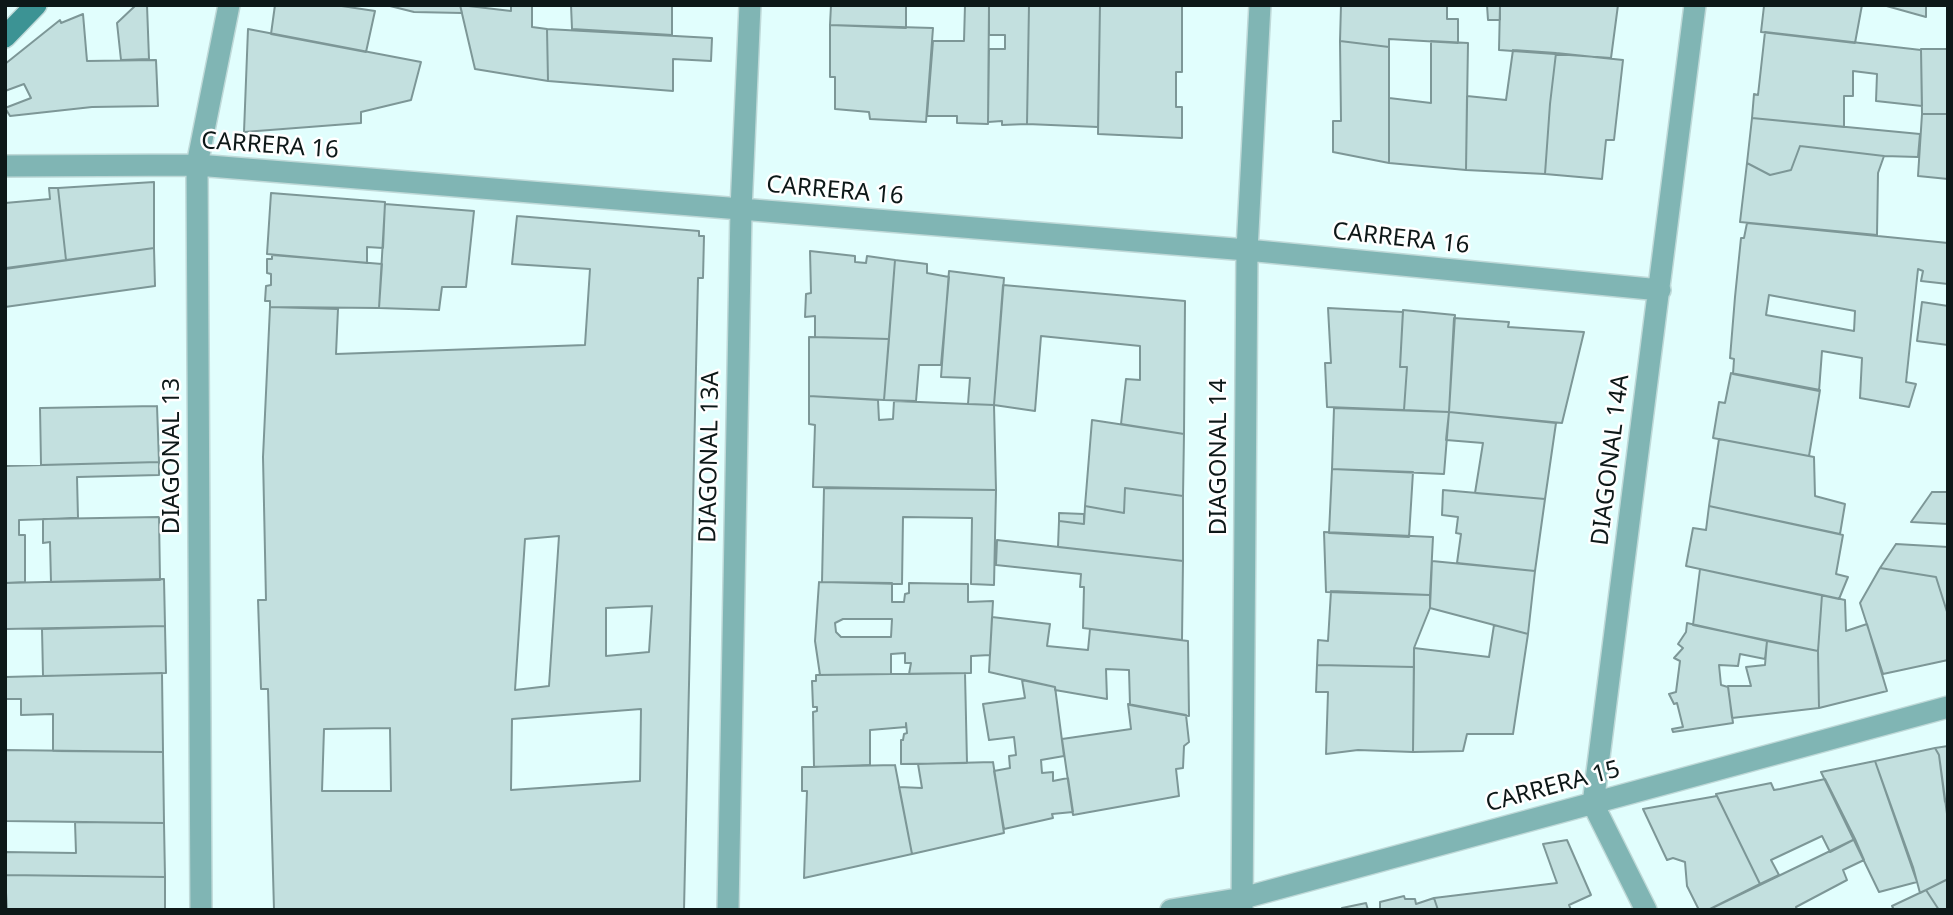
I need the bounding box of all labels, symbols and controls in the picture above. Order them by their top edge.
street label: CARRERA 16 [200,127,340,165]
street label: CARRERA 16 [765,171,905,211]
street label: CARRERA 16 [1331,217,1471,261]
street label: DIAGONAL 13A [694,371,726,543]
street label: DIAGONAL 14A [1586,373,1636,547]
street label: DIAGONAL 13 [158,378,186,534]
street label: DIAGONAL 14 [1205,379,1233,535]
street label: CARRERA 15 [1483,755,1623,819]

